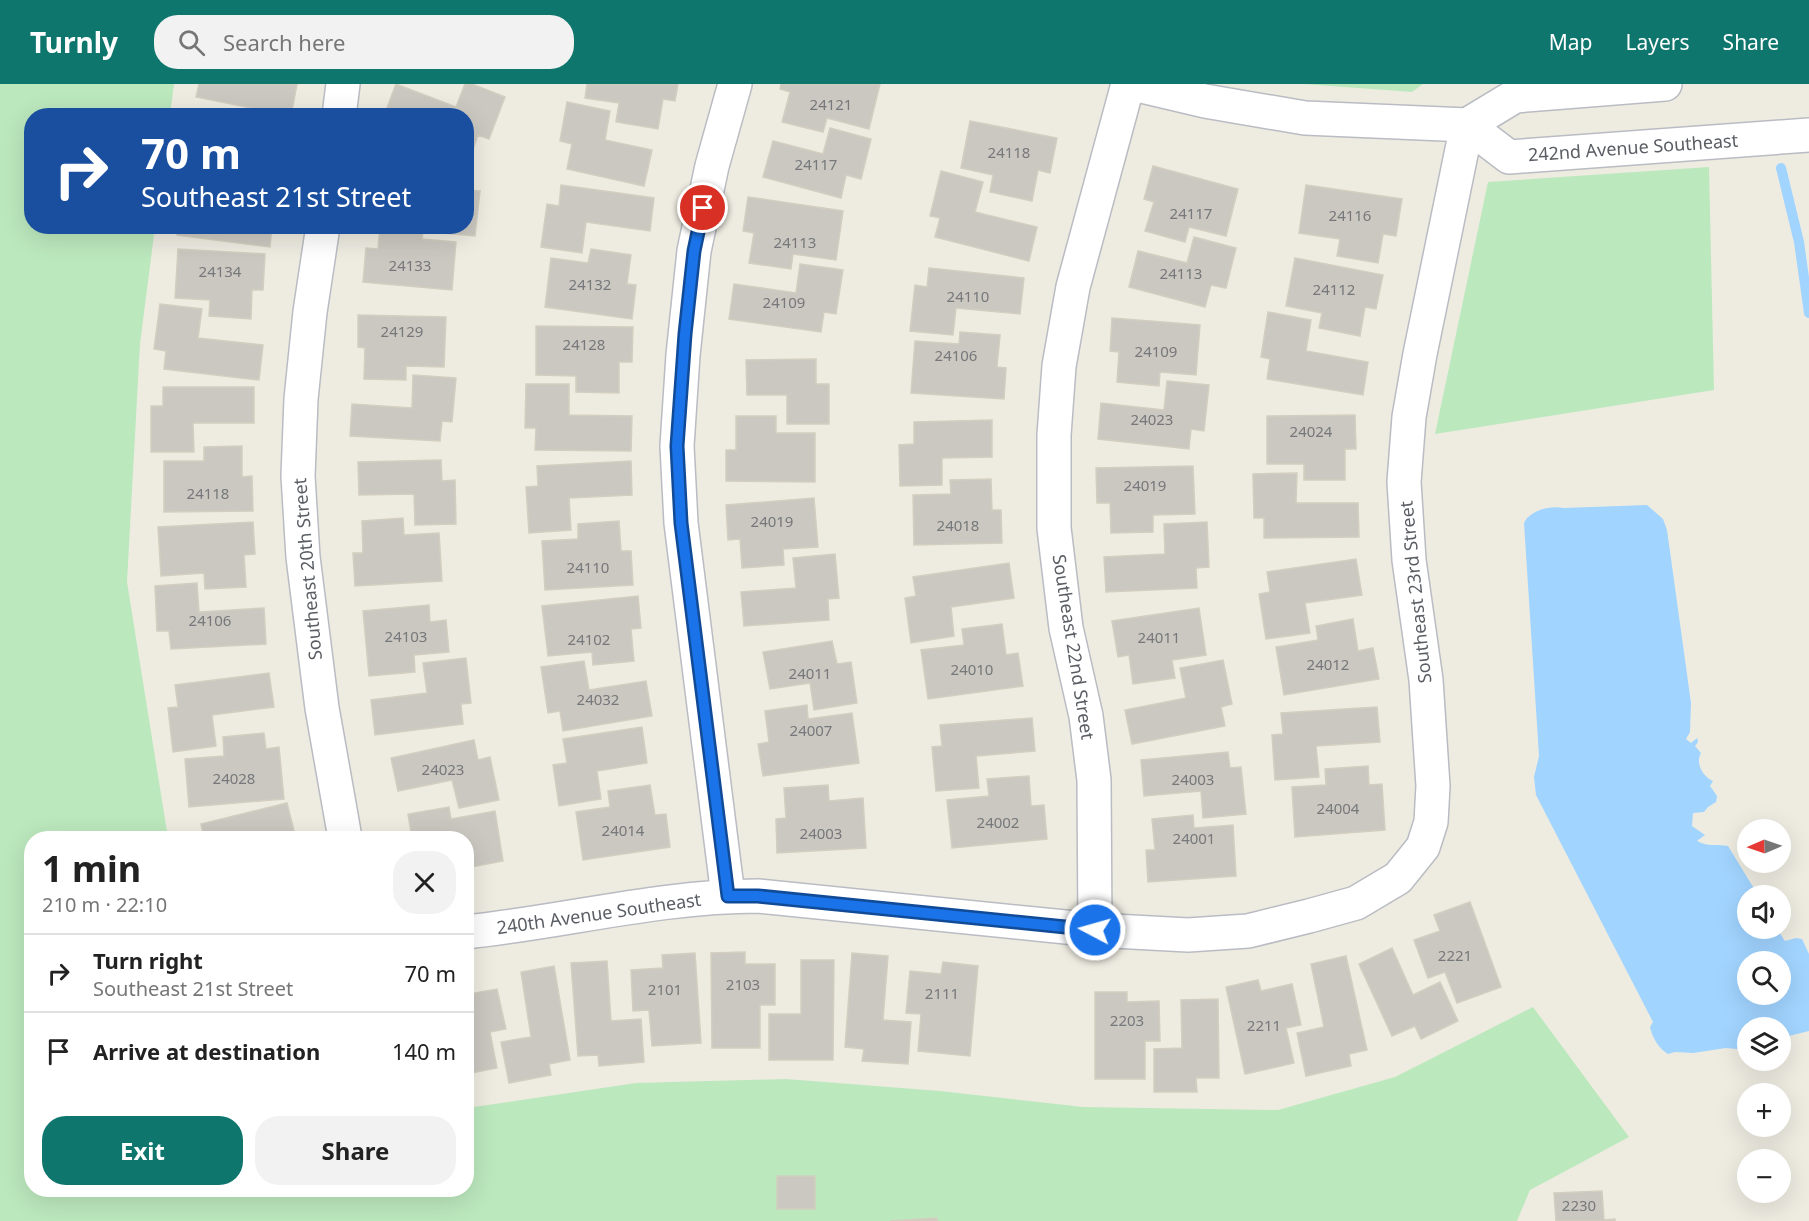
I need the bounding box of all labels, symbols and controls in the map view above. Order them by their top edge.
search box [154,15,574,69]
text: Turnly [30,23,118,61]
icon: search [175,26,208,59]
text: Search here [223,27,345,57]
text: Map [1549,28,1593,56]
text: Layers [1626,28,1690,56]
text: Share [1723,28,1779,56]
house number: 24121 [810,94,852,114]
text: 70 m [141,124,241,181]
street label: 242nd Avenue Southeast [1527,128,1739,166]
icon: right [42,132,120,210]
house number: 24118 [988,142,1030,162]
house number: 24117 [795,154,837,174]
text: Southeast 21st Street [141,178,411,215]
pin [677,182,728,233]
icon: arrive [686,191,719,224]
house number: 24117 [1170,203,1212,223]
house number: 24116 [1329,205,1371,225]
house number: 24113 [774,232,816,252]
house number: 24133 [389,255,431,275]
house number: 24134 [199,261,242,281]
house number: 24113 [1160,263,1202,283]
house number: 24132 [569,274,611,294]
house number: 24112 [1313,279,1355,299]
house number: 24110 [947,286,989,306]
house number: 24109 [763,292,805,312]
house number: 24129 [381,321,423,341]
house number: 24128 [563,334,605,354]
house number: 24109 [1135,341,1177,361]
house number: 24106 [935,345,977,365]
house number: 24023 [1131,409,1173,429]
house number: 24024 [1290,421,1333,441]
house number: 24019 [1124,475,1166,495]
street label: Southeast 20th Street [287,477,327,661]
house number: 24118 [187,483,229,503]
street label: Southeast 23rd Street [1393,499,1437,684]
house number: 24019 [751,511,793,531]
house number: 24018 [937,515,979,535]
street label: Southeast 22nd Street [1047,552,1101,742]
house number: 24110 [567,557,609,577]
house number: 24106 [189,610,231,630]
house number: 24103 [385,626,427,646]
house number: 24011 [1138,627,1180,647]
house number: 24102 [568,629,610,649]
house number: 24012 [1307,654,1349,674]
house number: 24010 [951,659,993,679]
house number: 24011 [789,663,831,683]
house number: 24032 [577,689,619,709]
house number: 24007 [790,720,832,740]
house number: 24023 [422,759,464,779]
house number: 24028 [213,768,255,788]
house number: 24003 [1172,769,1214,789]
house number: 24004 [1317,798,1360,818]
house number: 24002 [977,812,1019,832]
north arrow [1737,819,1791,873]
map controls [1737,819,1791,1203]
house number: 24014 [602,820,645,840]
house number: 24003 [800,823,842,843]
house number: 24001 [1173,828,1215,848]
text: 1 min [42,844,141,893]
button: close [393,851,456,914]
button: sound [1737,885,1791,939]
street label: 240th Avenue Southeast [495,887,703,939]
text: 210 m · 22:10 [42,891,167,918]
position arrow [1063,898,1127,962]
text: Turn right [93,945,203,975]
house number: 2221 [1438,945,1472,965]
button: search [1737,951,1791,1005]
icon: right [42,957,75,990]
text: 70 m [405,958,456,988]
house number: 2103 [726,974,760,994]
text: Southeast 21st Street [93,975,293,1002]
house number: 2101 [648,979,682,999]
house number: 2111 [925,983,959,1003]
house number: 2203 [1110,1010,1144,1030]
house number: 2211 [1247,1015,1281,1035]
button: layers [1737,1017,1791,1071]
icon: arrive [42,1035,75,1068]
text: Arrive at destination [93,1036,320,1066]
text: 140 m [392,1036,456,1066]
button: + [1737,1083,1791,1137]
button: Exit [42,1116,243,1185]
button: Share [255,1116,456,1185]
button: − [1737,1149,1791,1203]
house number: 2230 [1562,1195,1596,1215]

